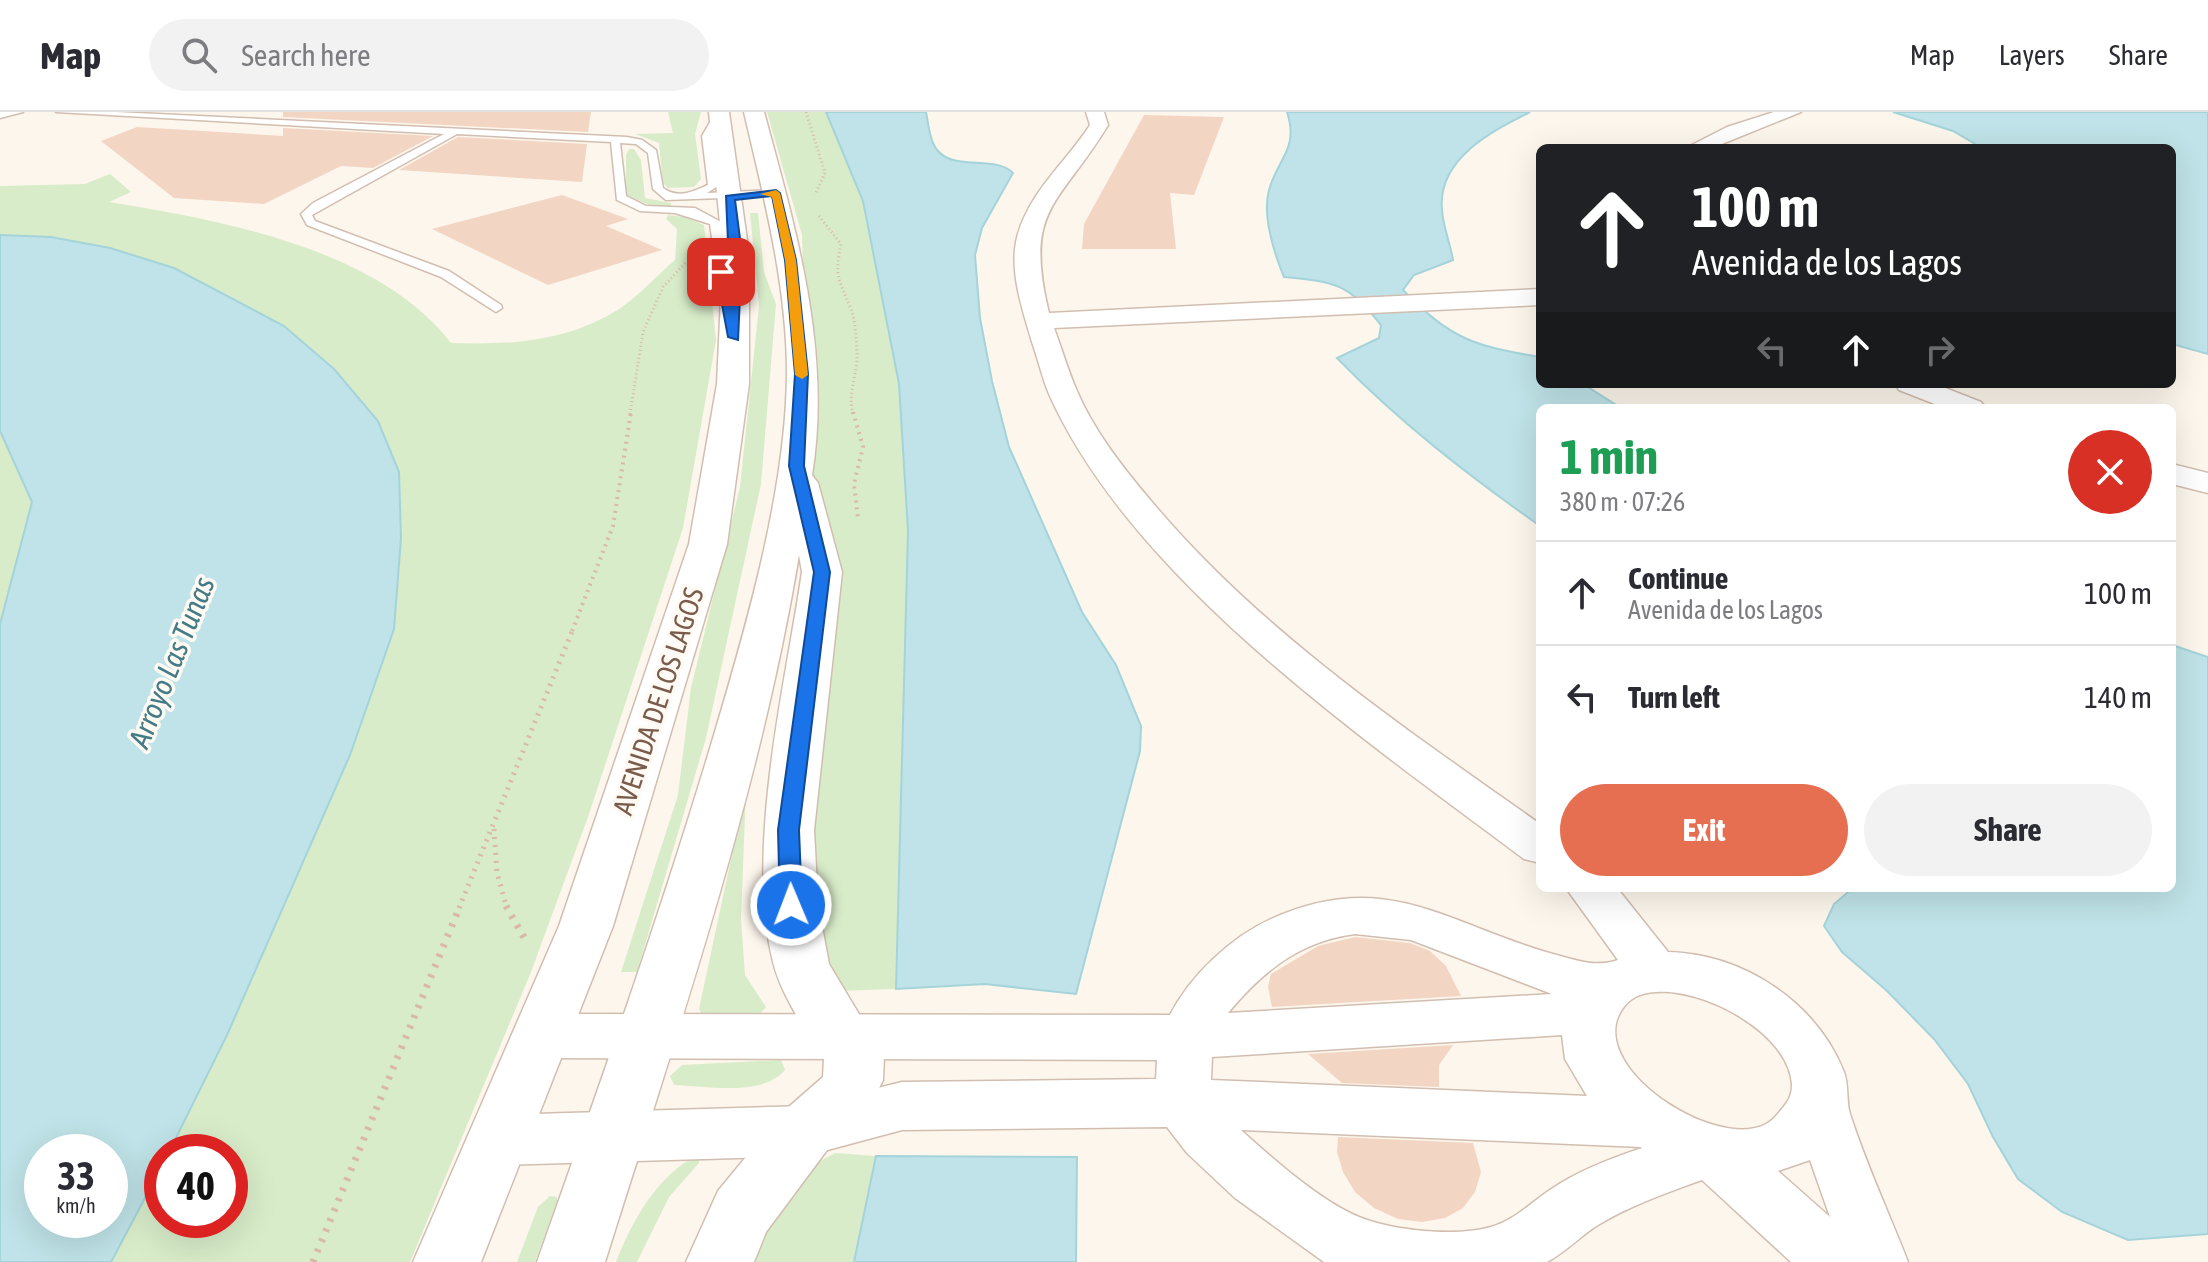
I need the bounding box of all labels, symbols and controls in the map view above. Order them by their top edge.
search box [149,19,709,91]
icon: search [177,33,221,77]
text: Map [40,34,101,77]
text: Search here [241,38,371,72]
text: Map [1910,39,1955,71]
text: Layers [1999,39,2065,71]
text: Share [2109,39,2168,71]
text: 100 m [1692,175,1819,239]
icon: ahead [1560,176,1664,280]
pin [687,238,755,306]
text: Avenida de los Lagos [1692,241,1962,283]
icon: arrive [699,250,743,294]
icon: left [1750,328,1794,372]
icon: ahead [1834,328,1878,372]
icon: right [1918,328,1962,372]
text: 1 min [1560,429,1658,484]
button: close [2068,430,2152,514]
text: 380 m · 07:26 [1560,487,1685,517]
text: Continue [1628,561,1728,595]
icon: ahead [1560,571,1604,615]
water label: Arroyo Las Tunas [121,572,221,753]
text: 100 m [2084,576,2152,610]
street label: AVENIDA DE LOS LAGOS [606,583,710,819]
text: Avenida de los Lagos [1628,595,1823,625]
icon: left [1560,675,1604,719]
text: Turn left [1628,680,1720,714]
text: 140 m [2084,680,2152,714]
button: Exit [1560,784,1848,876]
button: Share [1864,784,2152,876]
position arrow [749,863,833,947]
speed limit sign: 40 [144,1134,248,1238]
text: 33 [57,1153,95,1198]
text: km/h [56,1194,96,1217]

